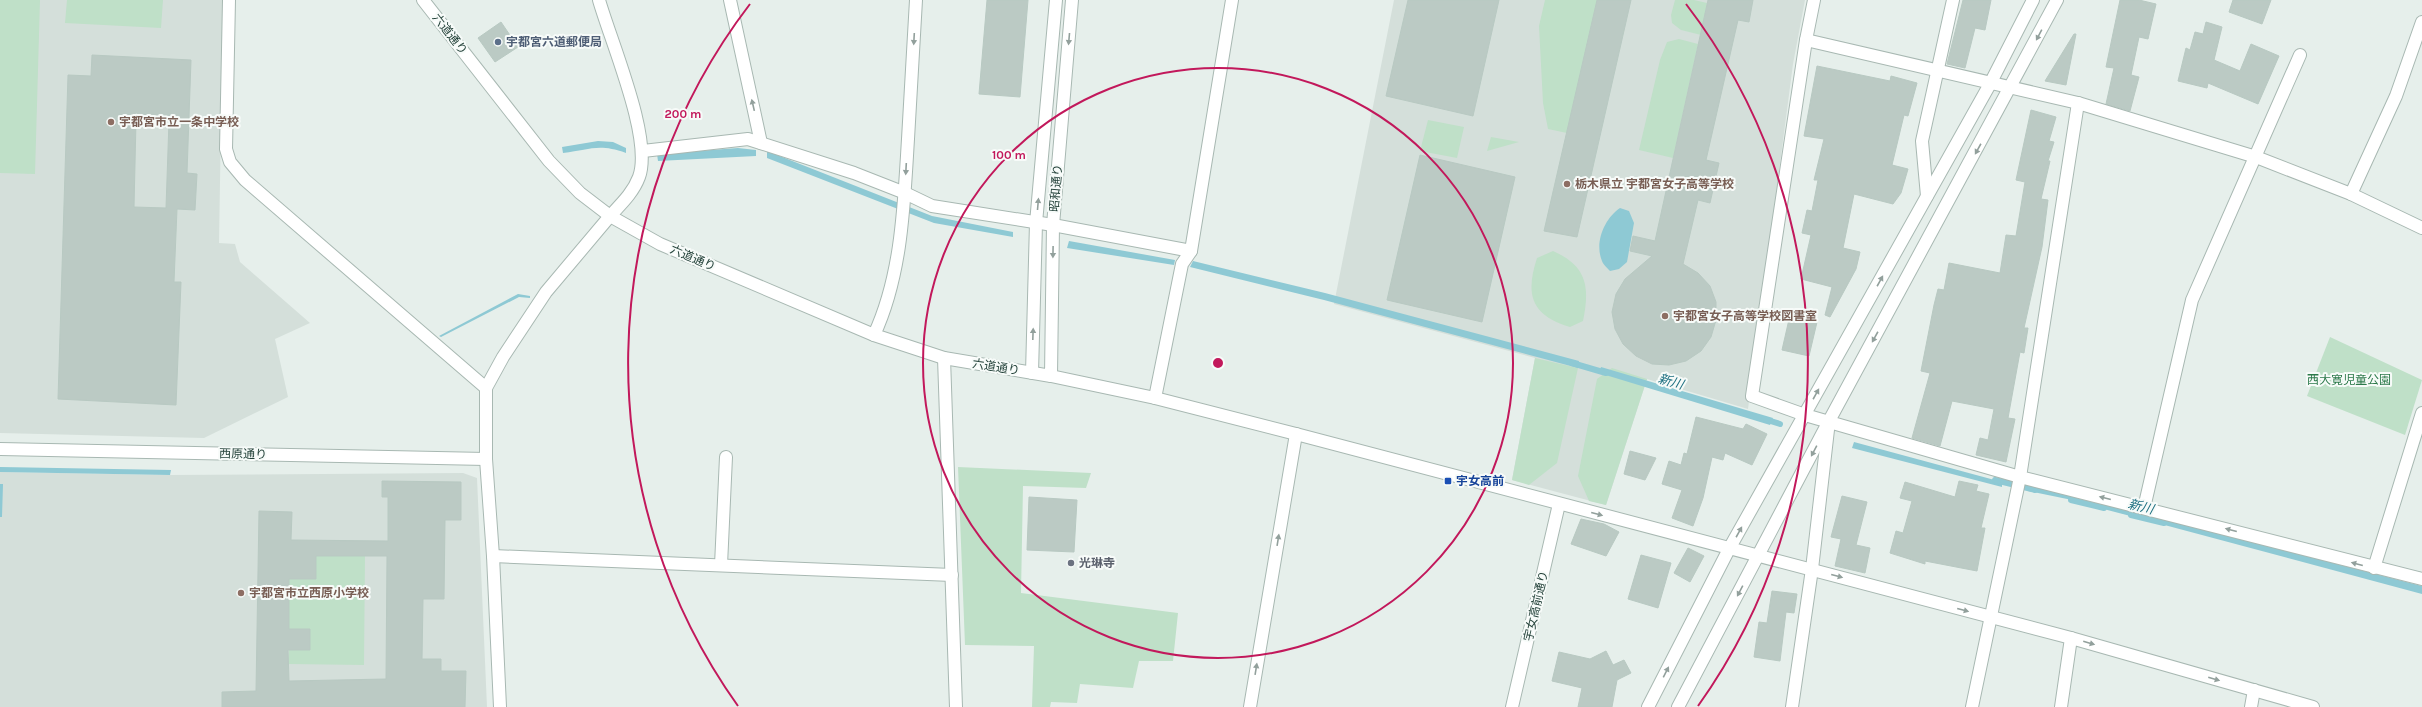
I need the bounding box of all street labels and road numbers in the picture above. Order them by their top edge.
street label: 六道通り [430,11,470,57]
street label: 昭和通り [1047,163,1065,213]
street label: 六道通り [668,242,718,274]
street label: 六道通り [971,356,1021,378]
street label: 西原通り [219,447,267,461]
street label: 宇女高前通り [1521,569,1551,643]

